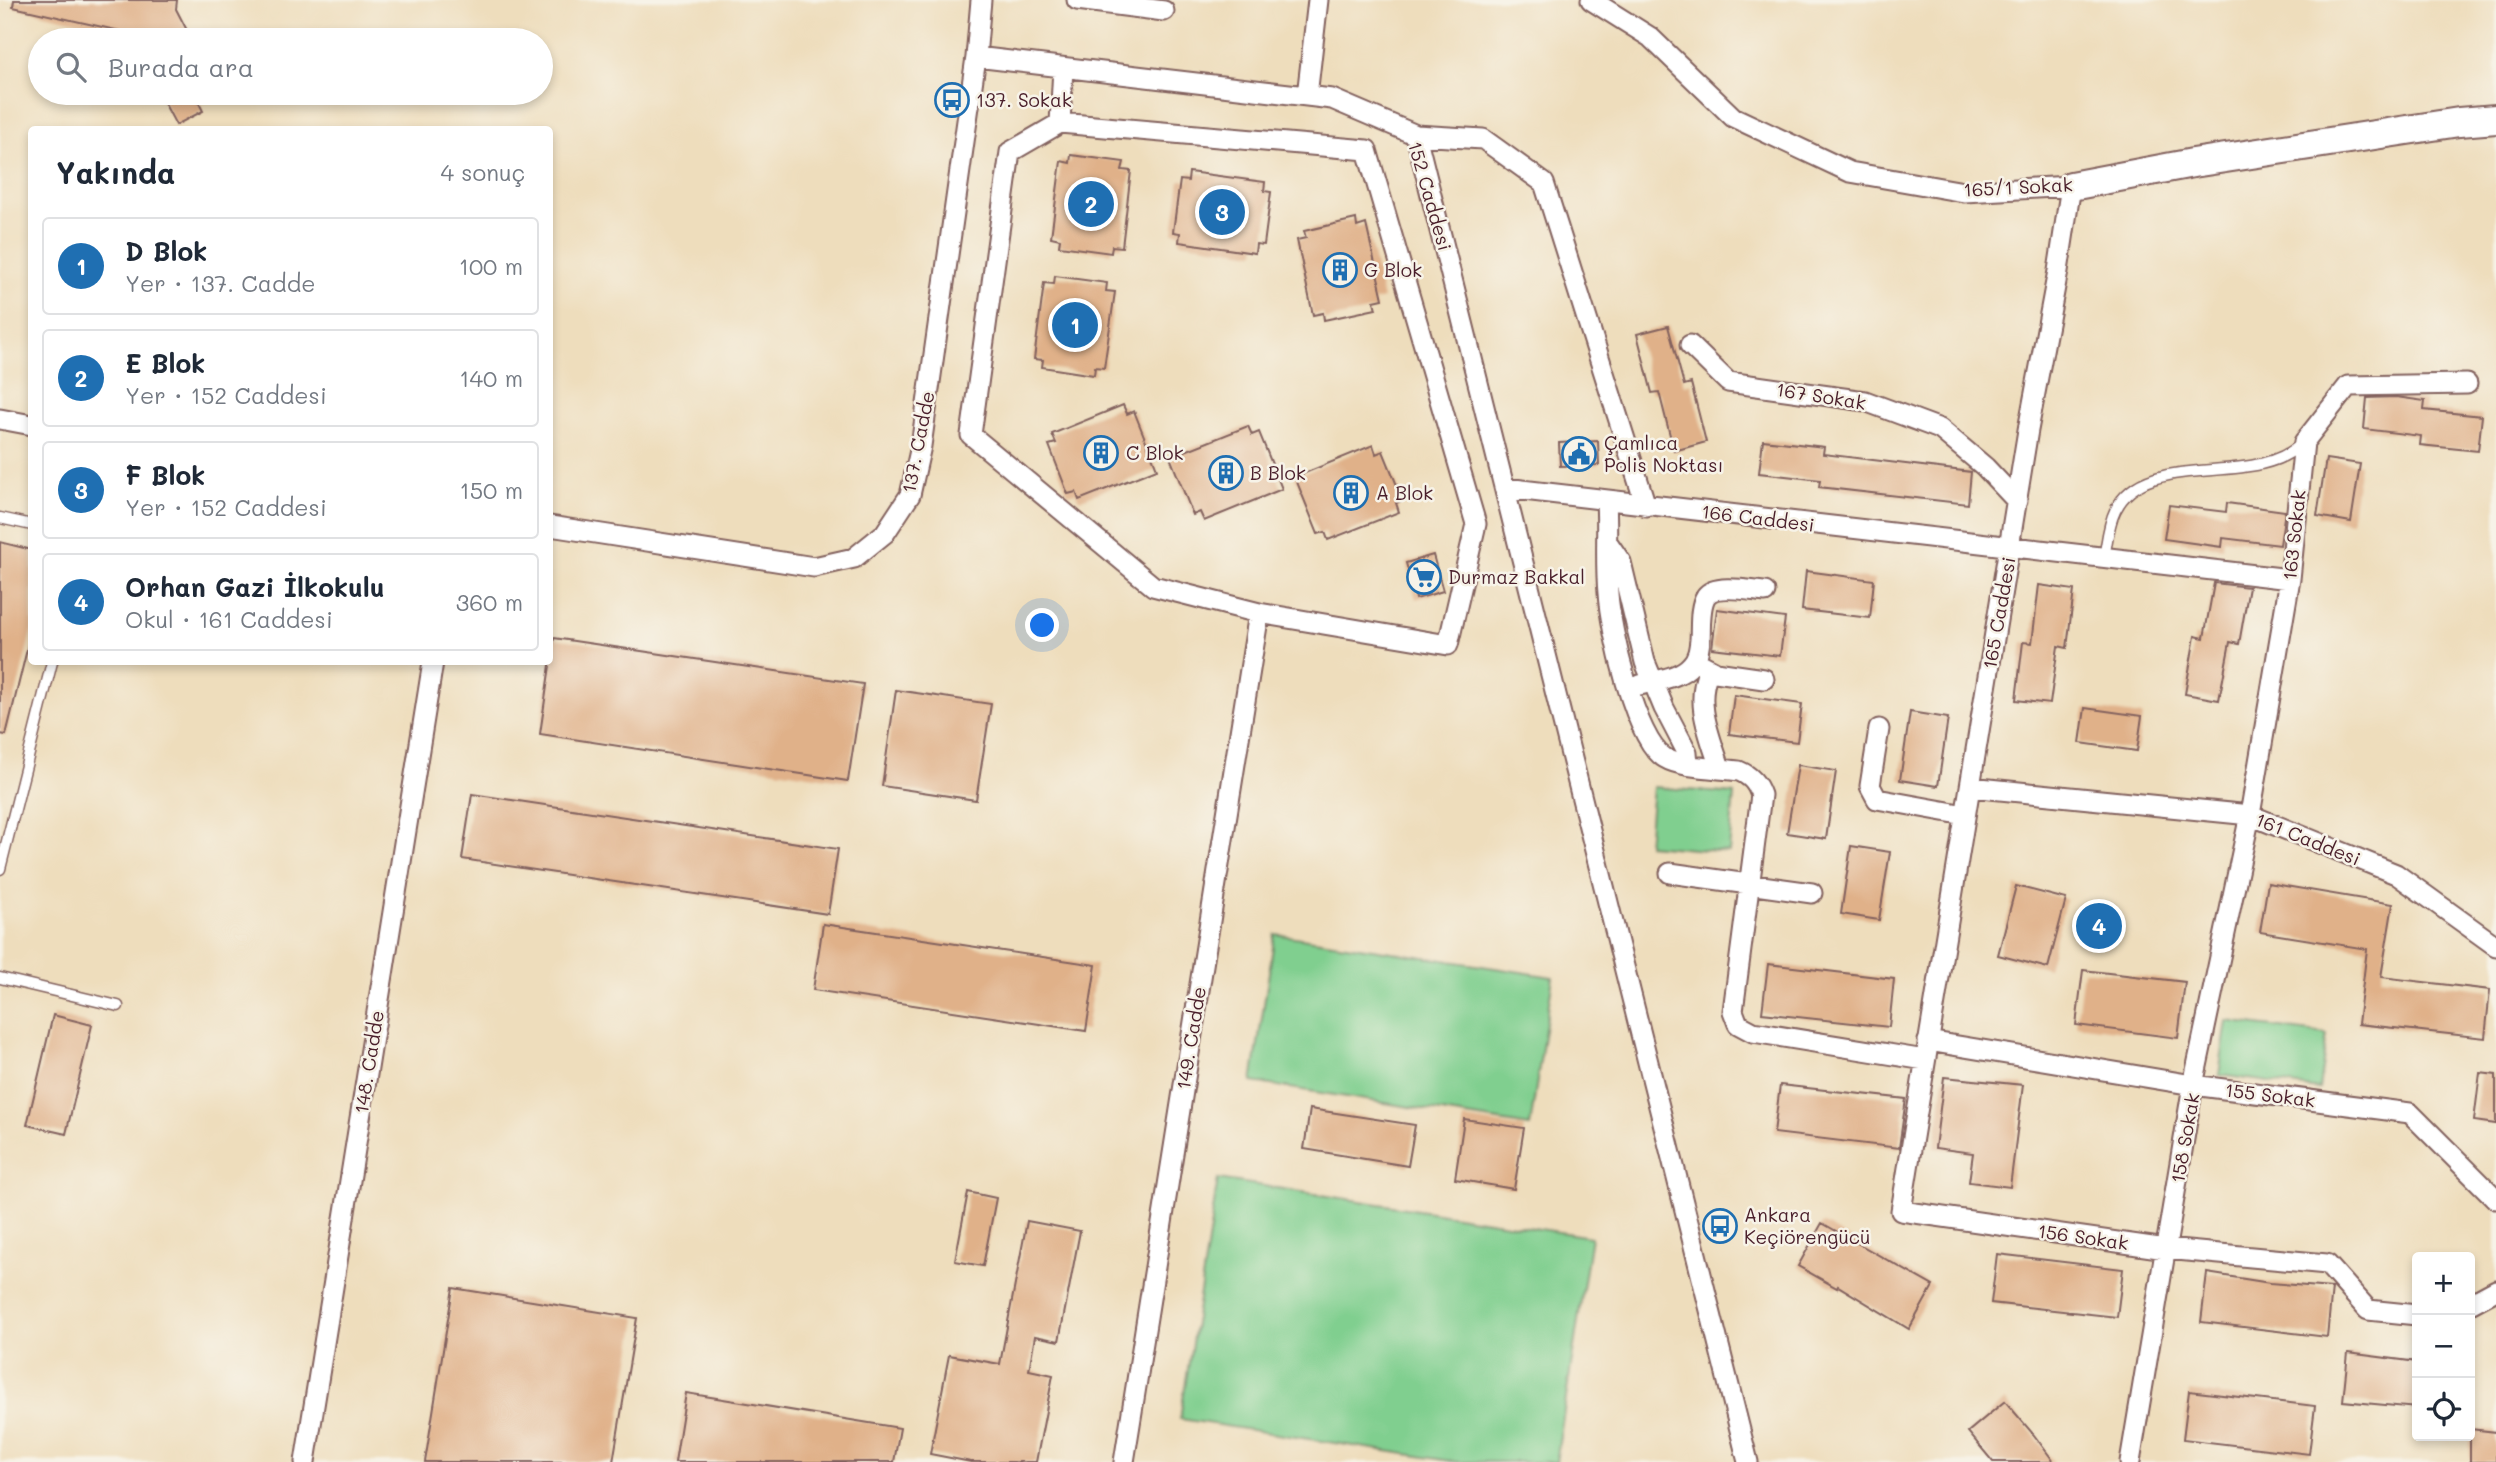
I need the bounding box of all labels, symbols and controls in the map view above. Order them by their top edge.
search box [28,28,553,105]
icon: search [52,48,90,86]
text: Burada ara [108,50,254,84]
bus stop icon: 137. Sokak [933,81,971,119]
place label: 137. Sokak [976,87,1072,112]
street label: 152 Caddesi [1403,138,1458,253]
text: Yakında [56,152,175,192]
text: 4 sonuç [440,157,525,187]
street label: 165/1 Sokak [1963,171,2073,202]
pin: 2 [1068,178,1114,230]
pin: 3 [1199,186,1245,238]
text: D Blok [125,234,207,268]
text: 1 [76,251,86,281]
text: 100 m [459,251,523,281]
building icon: G Blok [1321,251,1359,289]
place label: G Blok [1364,257,1422,282]
text: Yer · 137. Cadde [125,268,315,298]
pin: 1 [1052,299,1098,351]
text: E Blok [125,346,205,380]
text: 2 [75,363,87,393]
text: 140 m [459,363,523,393]
street label: 167 Sokak [1774,376,1868,415]
text: Yer · 152 Caddesi [125,380,327,410]
street label: 137. Cadde [895,389,940,495]
place label: Çamlıca Polis Noktası [1604,430,1724,477]
building icon: C Blok [1082,434,1120,472]
public building icon: Çamlıca Polis Noktası [1560,435,1598,473]
place label: C Blok [1126,440,1184,465]
building icon: B Blok [1207,454,1245,492]
text: F Blok [125,458,205,492]
place label: B Blok [1250,460,1306,485]
building icon: A Blok [1332,474,1370,512]
text: 3 [74,475,88,505]
text: 150 m [459,475,523,505]
place label: A Blok [1376,480,1433,505]
street label: 163 Sokak [2276,488,2311,582]
text: Yer · 152 Caddesi [125,492,327,522]
street label: 166 Caddesi [1700,498,1816,537]
street label: 165 Caddesi [1976,555,2021,671]
supermarket icon: Durmaz Bakkal [1405,558,1443,596]
place label: Durmaz Bakkal [1448,564,1585,589]
text: Orhan Gazi İlkokulu [125,570,385,604]
text: 4 [74,587,88,617]
text: 360 m [456,587,523,617]
text: Okul · 161 Caddesi [125,604,333,634]
your location [1025,608,1059,642]
street label: 161 Caddesi [2252,806,2364,871]
pin: 4 [2076,900,2122,952]
street label: 149. Cadde [1170,985,1211,1091]
street label: 148. Cadde [348,1009,389,1115]
street label: 155 Sokak [2224,1077,2317,1112]
street label: 158 Sokak [2164,1091,2205,1185]
place label: Ankara Keçiörengücü [1744,1202,1870,1249]
bus stop icon: Ankara Keçiörengücü [1701,1207,1739,1245]
street label: 156 Sokak [2036,1218,2130,1255]
map controls [2412,1252,2475,1441]
button: + [2412,1252,2475,1315]
button: − [2412,1315,2475,1378]
button: locate [2412,1378,2475,1441]

